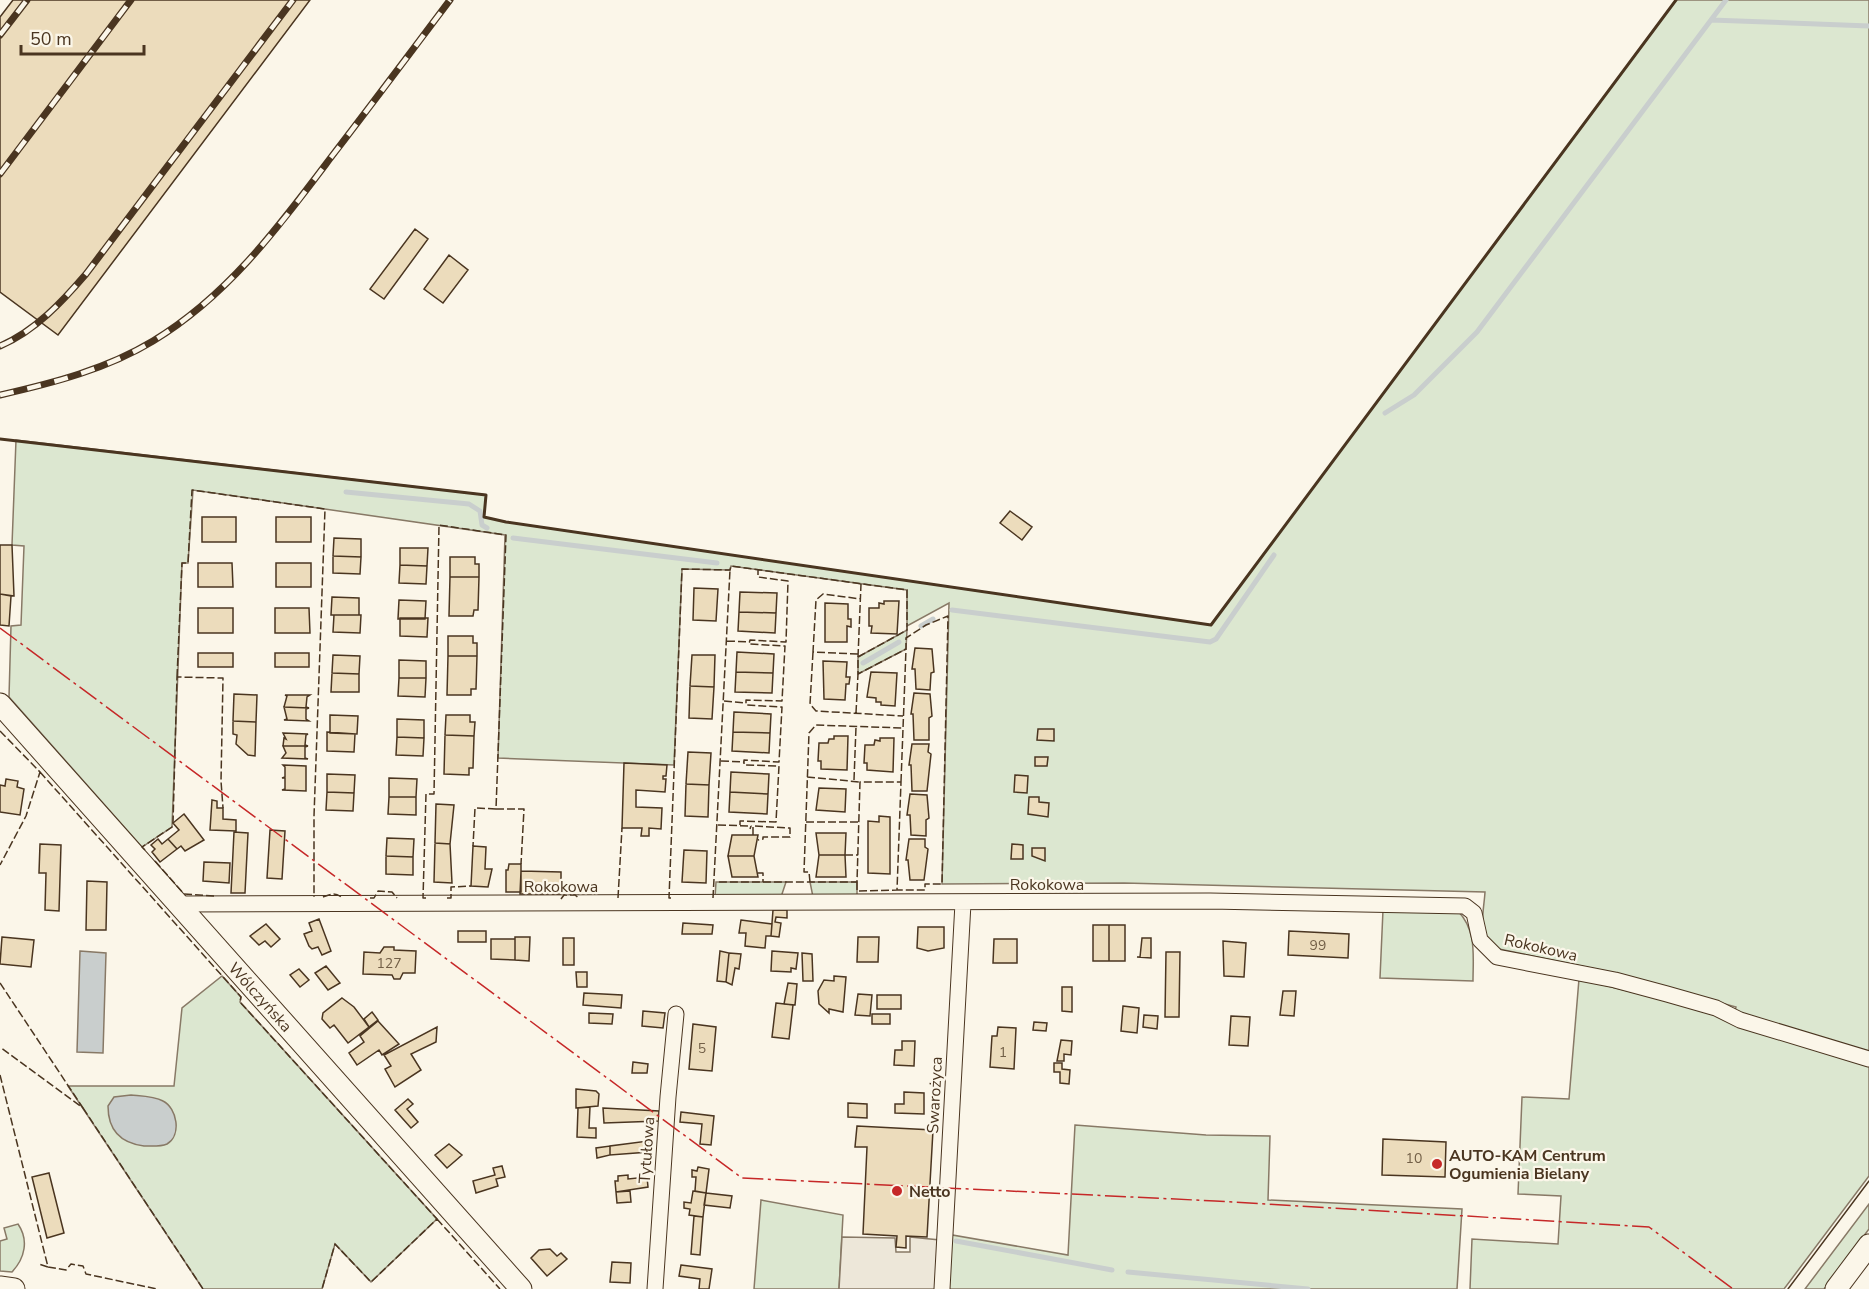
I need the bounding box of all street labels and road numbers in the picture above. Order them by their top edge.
street label: Rokokowa [1010,874,1084,896]
street label: Rokokowa [524,876,598,898]
street label: Rokokowa [1502,929,1580,967]
street label: Wólczyńska [223,958,297,1037]
street label: Swarożyca [922,1056,948,1134]
street label: Tytułowa [634,1116,660,1184]

